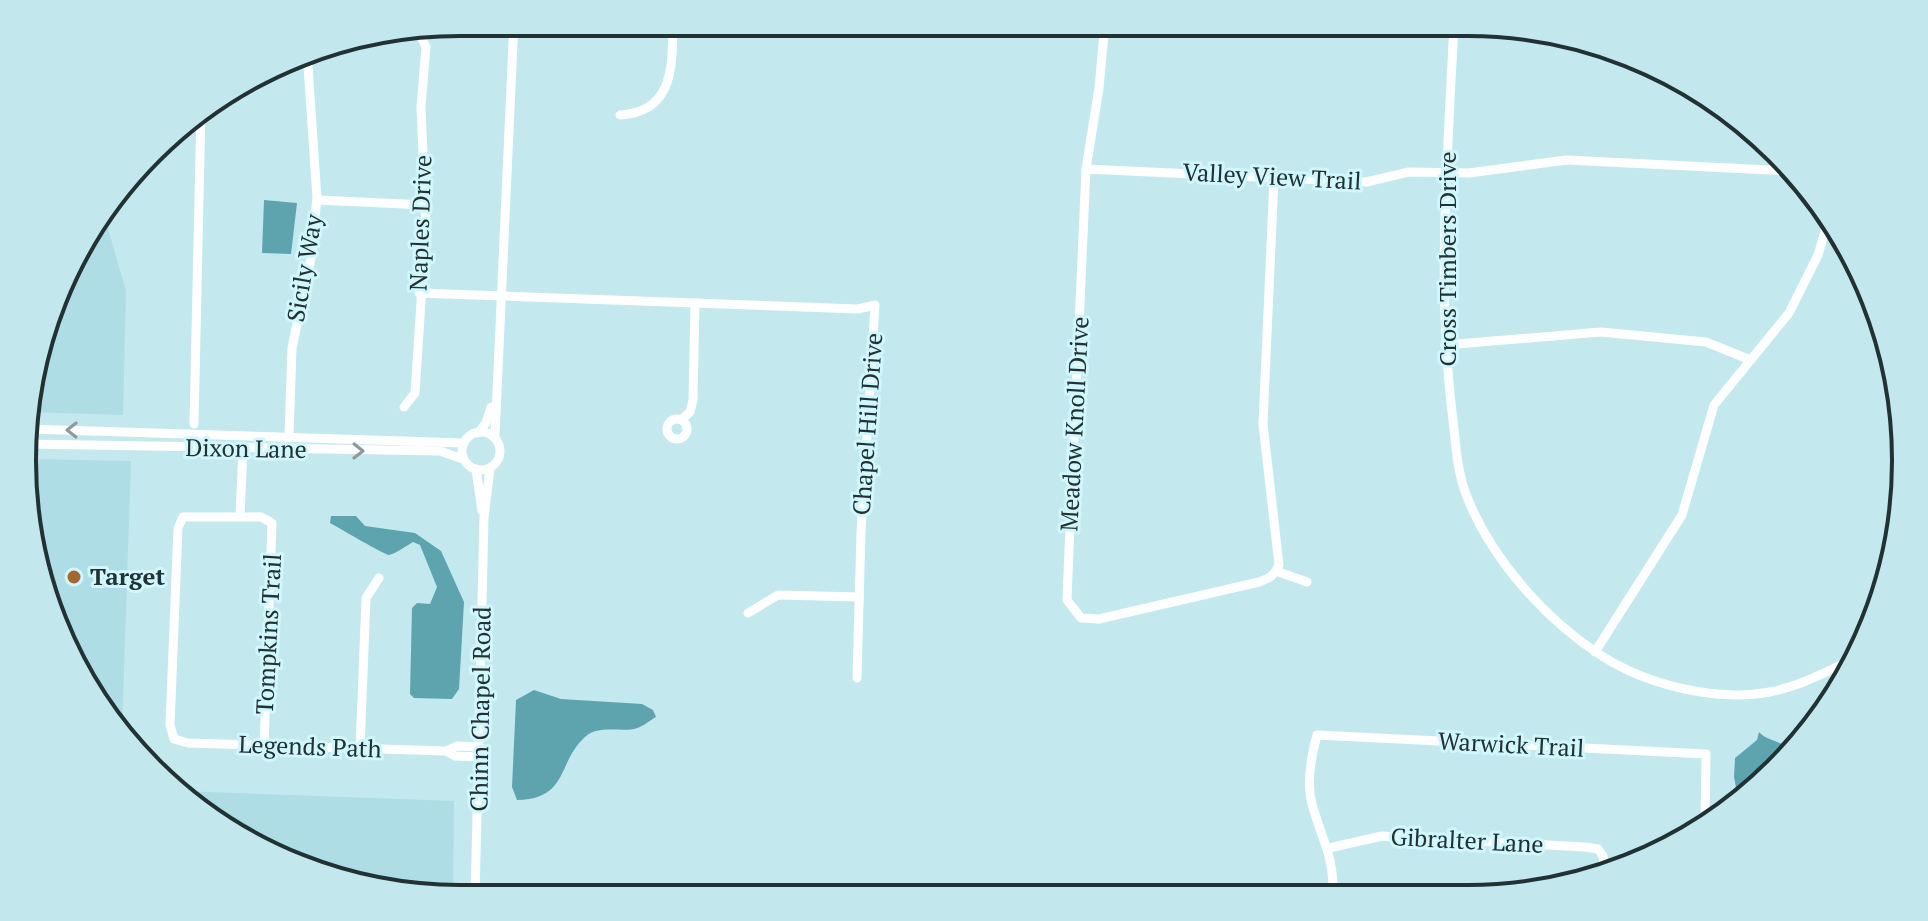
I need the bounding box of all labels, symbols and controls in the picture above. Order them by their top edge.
street label: Cross Timbers Drive [1431,151,1463,367]
street label: Naples Drive [402,154,438,292]
street label: Valley View Trail [1182,155,1362,197]
street label: Sicily Way [279,211,329,324]
street label: Meadow Knoll Drive [1052,316,1096,532]
street label: Chapel Hill Drive [845,332,889,516]
one-way arrow [65,421,78,438]
street label: Dixon Lane [185,431,307,465]
one-way arrow [352,442,365,460]
street label: Tompkins Trail [248,553,288,715]
place label: Target [90,560,165,592]
marker: Target [65,568,83,586]
street label: Chinn Chapel Road [462,606,498,812]
street label: Warwick Trail [1437,724,1585,764]
street label: Legends Path [238,728,382,764]
street label: Gibralter Lane [1390,820,1544,860]

